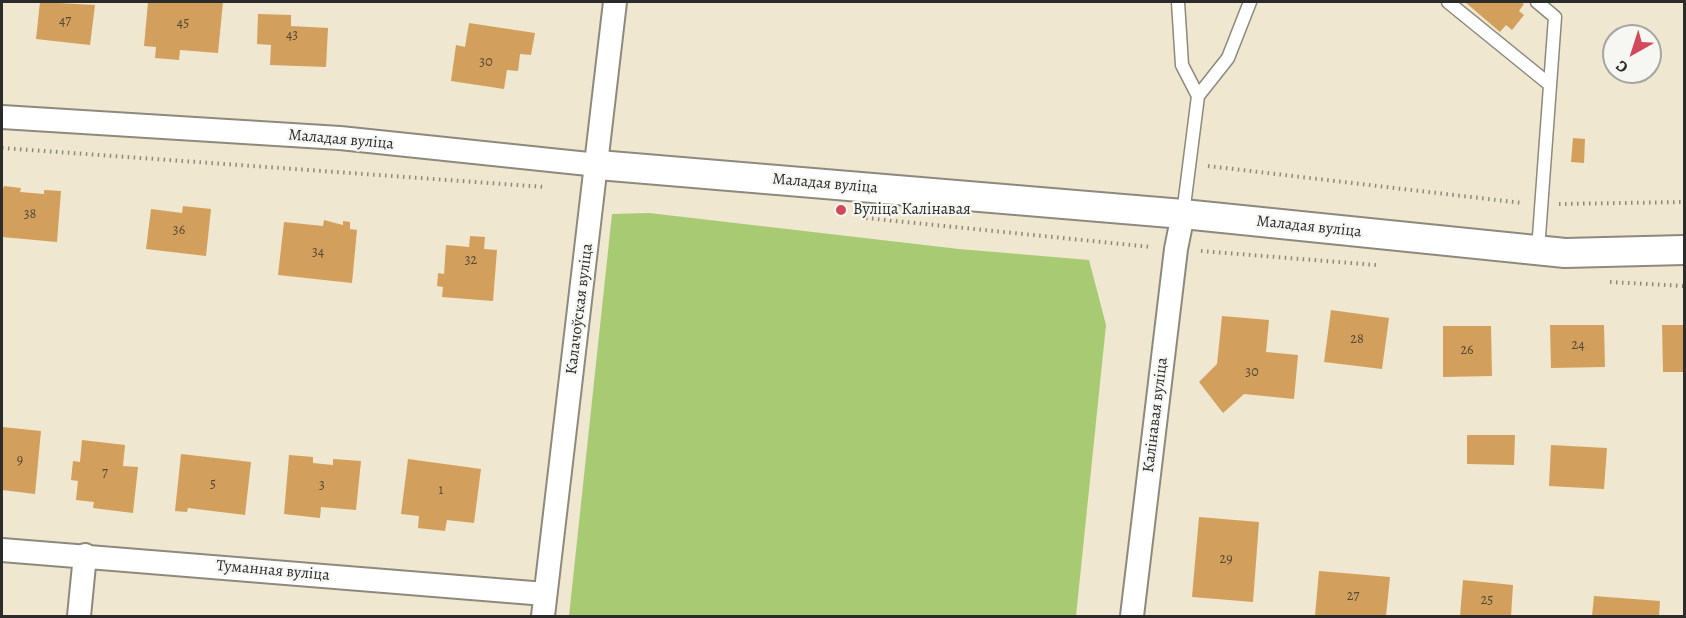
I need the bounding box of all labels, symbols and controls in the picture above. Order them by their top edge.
house number: 47 [59,14,71,30]
house number: 45 [177,16,189,32]
north arrow [1602,24,1662,84]
house number: 43 [286,28,298,44]
house number: 30 [479,55,493,71]
text: С [1611,55,1633,78]
street label: Маладая вуліца [287,126,395,154]
street label: Маладая вуліца [771,170,879,198]
place label: Вуліца Калінавая [853,200,971,220]
marker: Вуліца Калінавая [834,203,848,217]
house number: 38 [24,207,36,223]
street label: Маладая вуліца [1255,212,1363,242]
house number: 36 [173,223,185,239]
street label: Калачоўская вуліца [562,242,598,376]
house number: 34 [312,245,324,261]
house number: 32 [465,253,477,269]
house number: 28 [1350,332,1364,348]
house number: 24 [1572,338,1584,354]
house number: 26 [1460,343,1474,359]
street label: Калінавая вуліца [1139,356,1173,474]
house number: 30 [1245,365,1259,381]
house number: 9 [17,453,23,469]
house number: 7 [102,466,108,482]
house number: 5 [210,477,216,493]
house number: 3 [319,478,325,494]
house number: 1 [439,483,443,499]
house number: 29 [1219,552,1233,568]
street label: Туманная вуліца [215,556,331,586]
house number: 27 [1347,589,1359,605]
house number: 25 [1481,593,1493,609]

